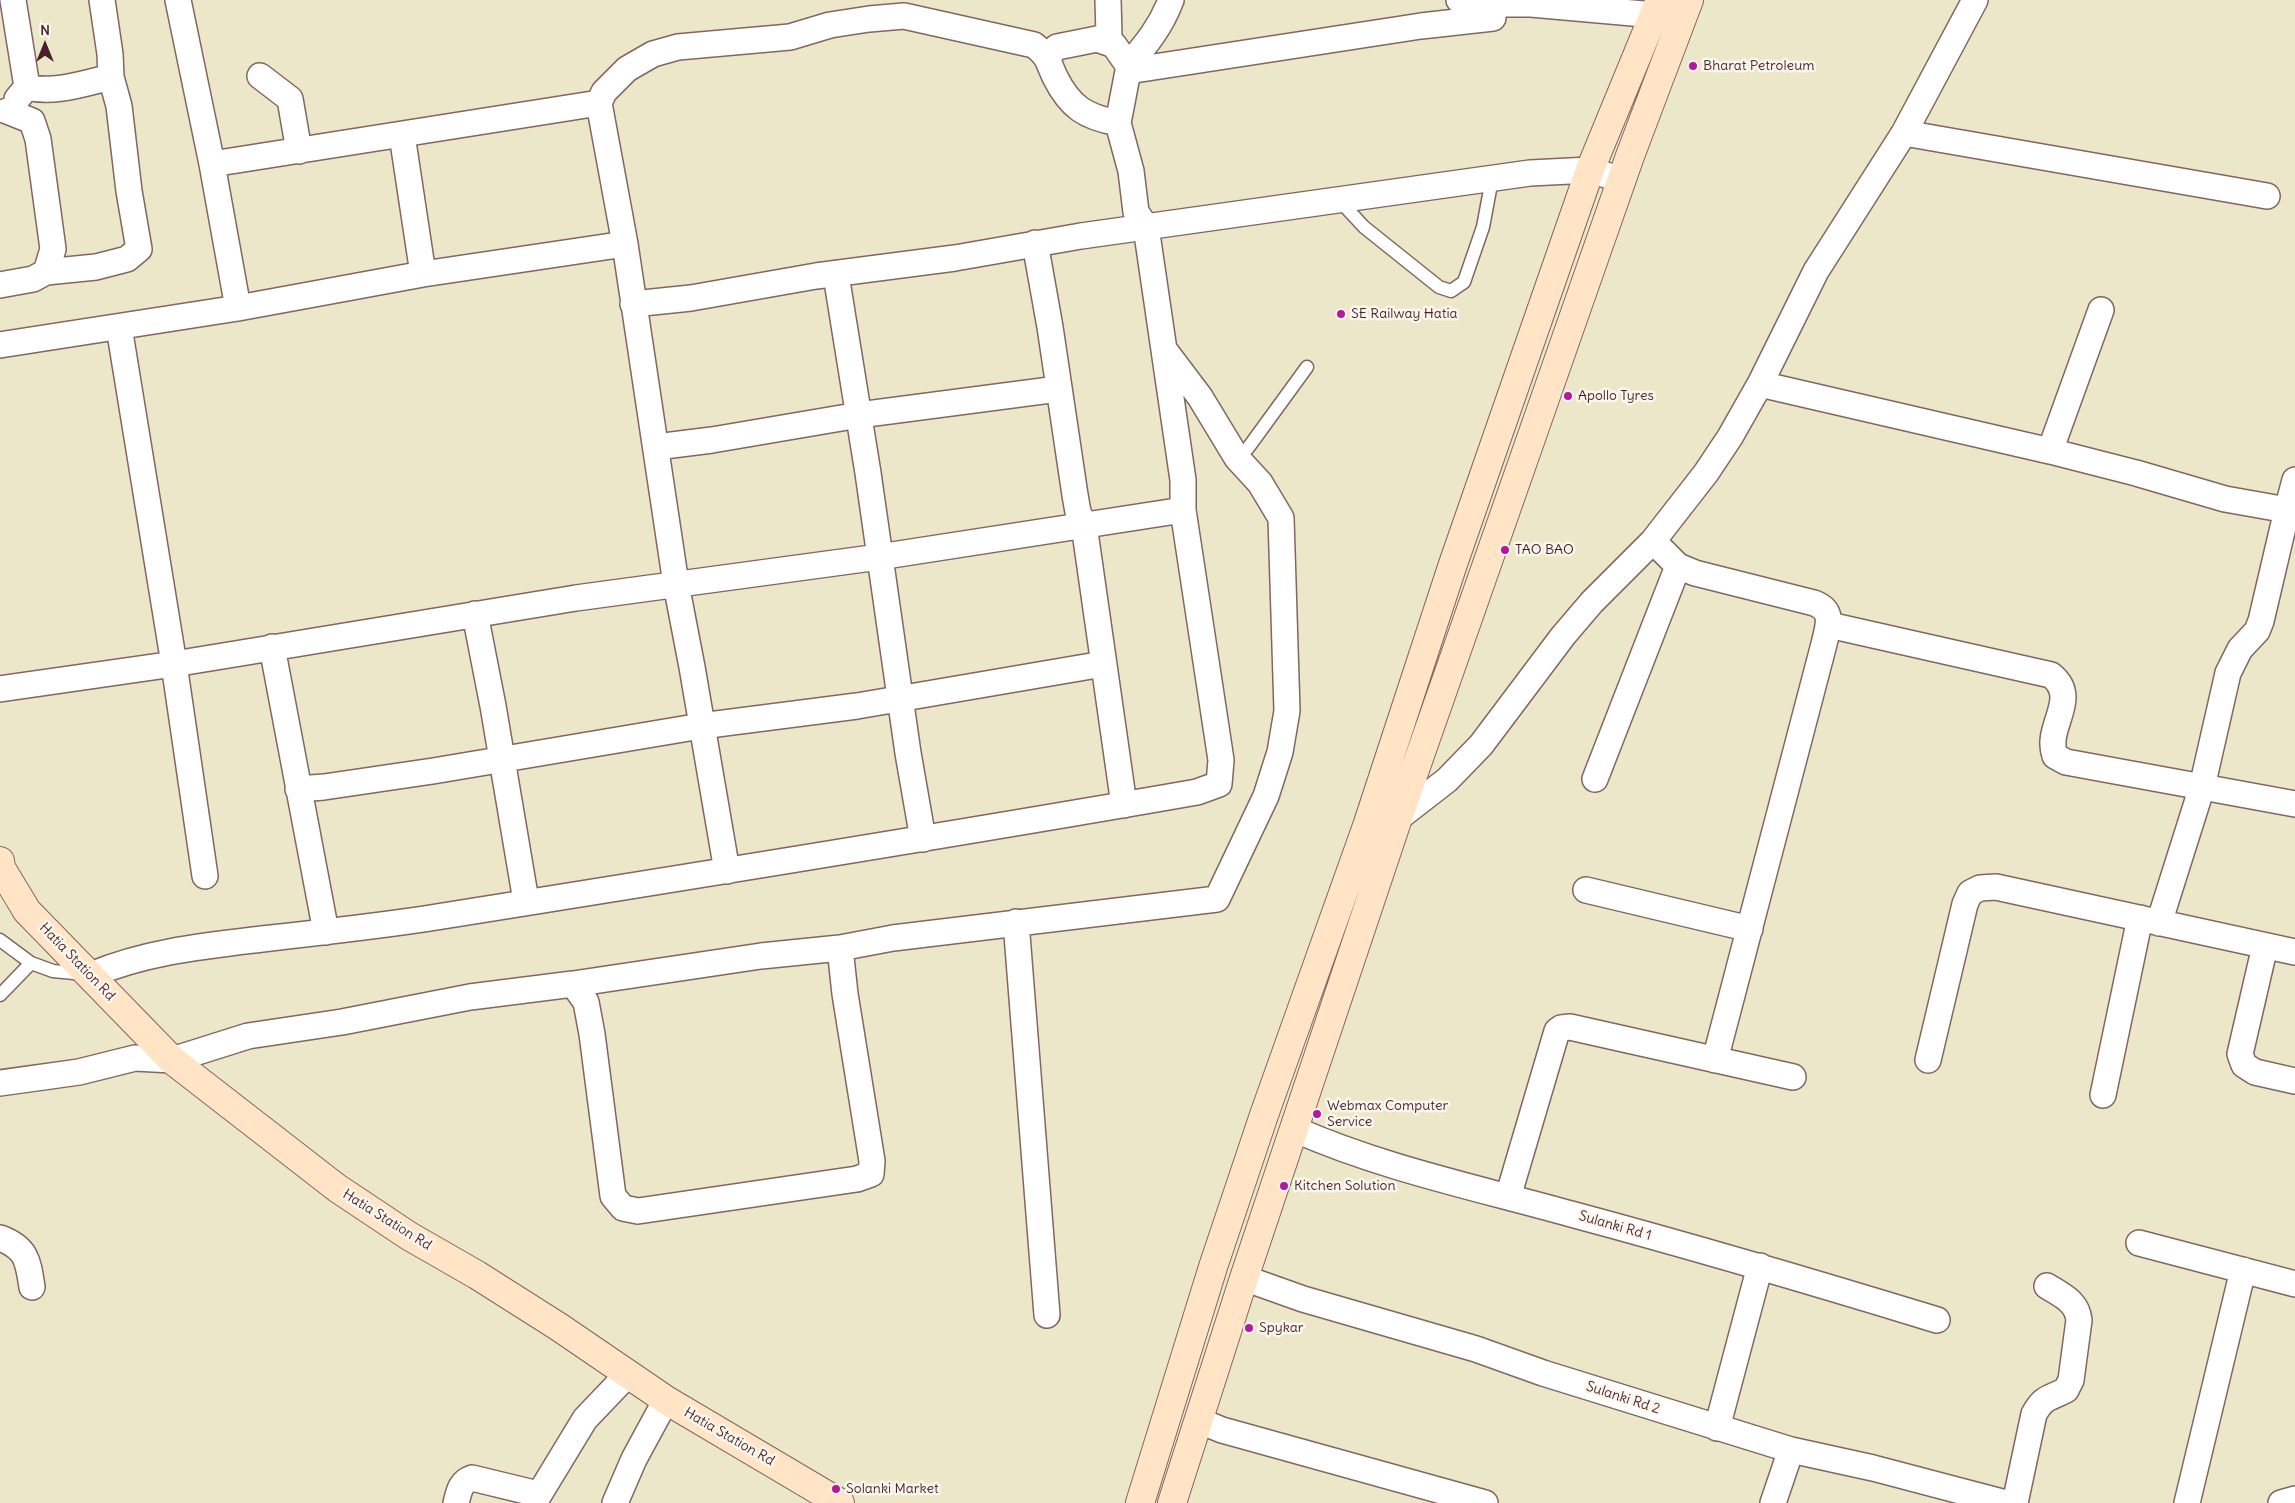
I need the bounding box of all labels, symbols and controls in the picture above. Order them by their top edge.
north arrow [20,20,70,70]
text: N [40,21,50,39]
place label: Bharat Petroleum [1703,58,1815,74]
marker: Bharat Petroleum [1687,60,1699,72]
place label: SE Railway Hatia [1351,306,1458,322]
marker: SE Railway Hatia [1335,308,1347,320]
place label: Apollo Tyres [1578,388,1654,404]
marker: Apollo Tyres [1562,390,1574,402]
place label: TAO BAO [1515,542,1574,558]
marker: TAO BAO [1499,544,1511,556]
street label: Hatia Station Rd [36,920,118,1004]
place label: Webmax Computer Service [1327,1098,1448,1130]
marker: Webmax Computer Service [1311,1108,1323,1120]
place label: Kitchen Solution [1294,1178,1395,1194]
marker: Kitchen Solution [1278,1180,1290,1192]
street label: Hatia Station Rd [339,1186,435,1254]
street label: Sulanki Rd 1 [1577,1208,1653,1244]
place label: Spykar [1259,1320,1303,1336]
marker: Spykar [1243,1322,1255,1334]
street label: Sulanki Rd 2 [1584,1378,1662,1418]
street label: Hatia Station Rd [681,1404,777,1470]
place label: Solanki Market [846,1481,939,1497]
marker: Solanki Market [830,1483,842,1495]

